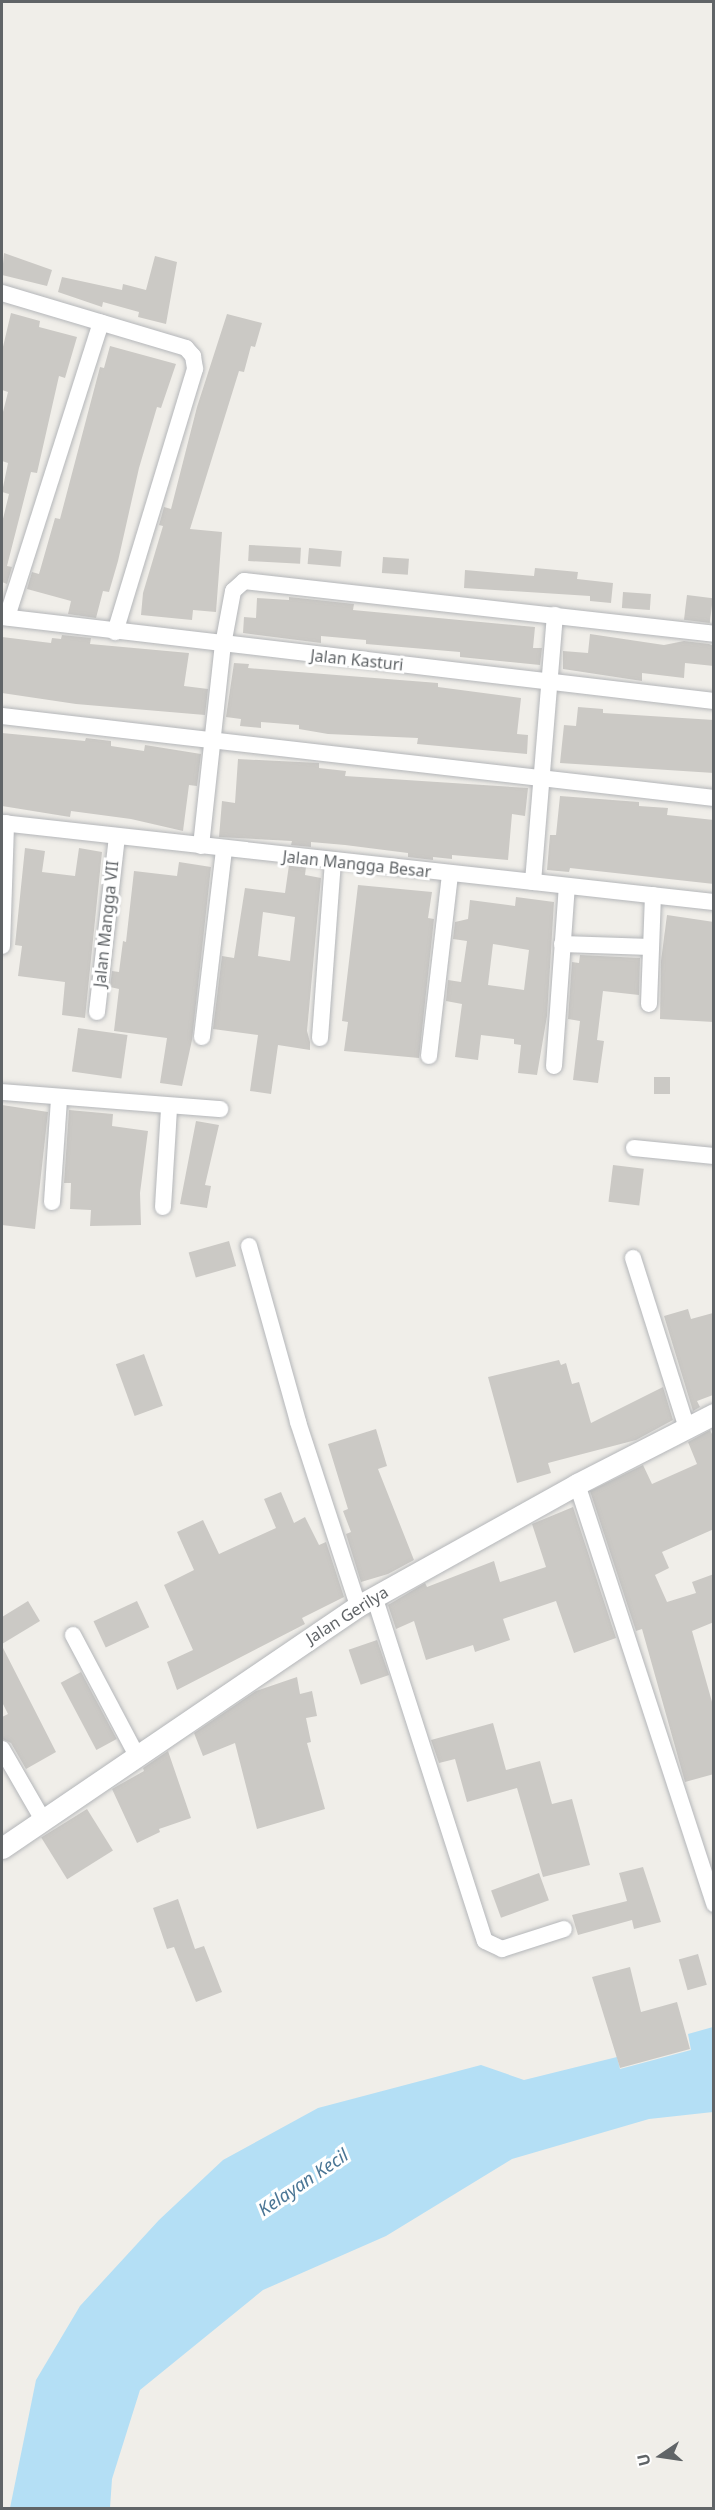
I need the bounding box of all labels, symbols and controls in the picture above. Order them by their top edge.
street label: Jalan Kasturi [310,646,404,674]
street label: Jalan Mangga Besar [282,847,432,881]
street label: Jalan Mangga VII [90,860,122,988]
street label: Jalan Gerilya [302,1582,392,1648]
water label: Kelayan Kecil [254,2144,352,2220]
north arrow [631,2426,691,2486]
text: U [631,2452,656,2468]

